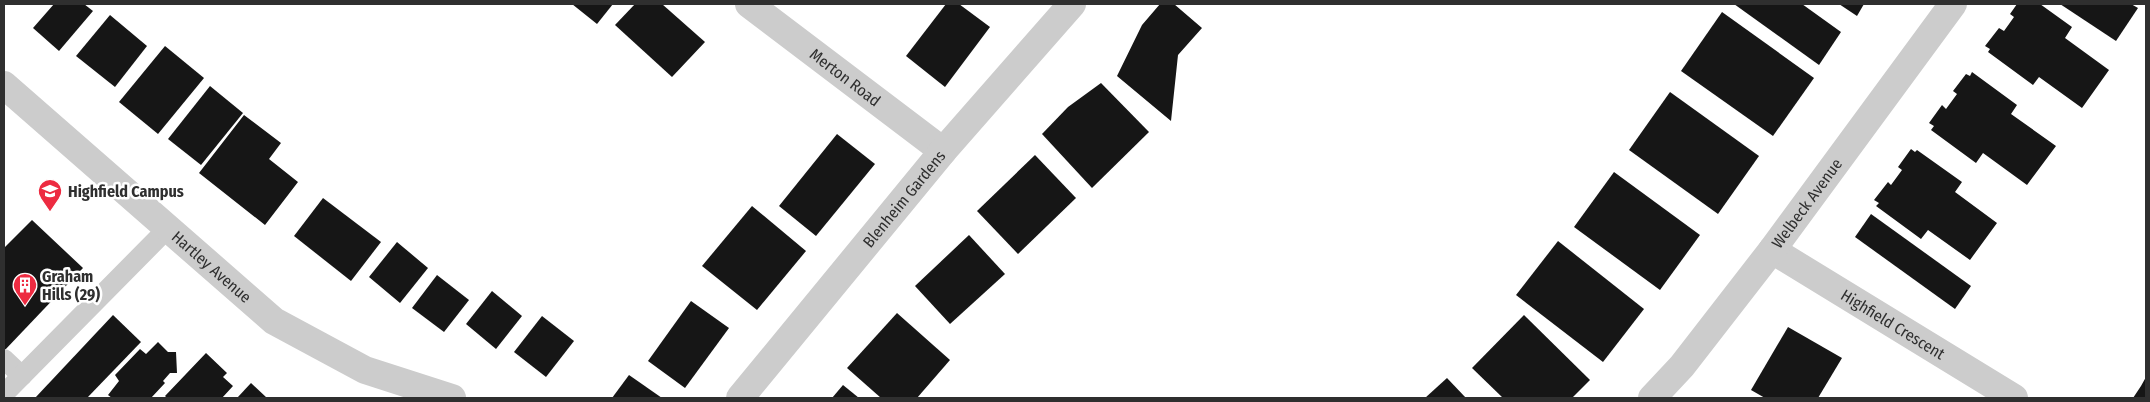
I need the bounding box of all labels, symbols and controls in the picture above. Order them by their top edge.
street label: Merton Road [806,44,885,110]
street label: Blenheim Gardens [858,146,949,251]
street label: Welbeck Avenue [1767,154,1846,252]
school or university icon: Highfield Campus [37,178,63,212]
place label: Highfield Campus [68,182,184,201]
street label: Hartley Avenue [168,227,255,307]
place label: Graham Hills (29) [42,267,100,304]
building icon: Graham Hills (29) [12,272,38,306]
street label: Highfield Crescent [1838,285,1949,363]

